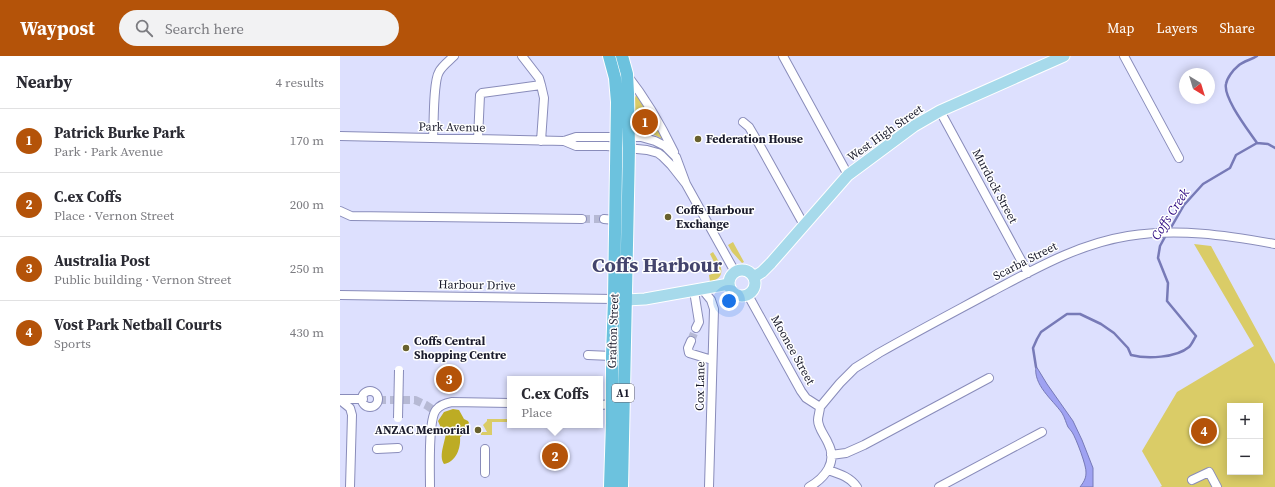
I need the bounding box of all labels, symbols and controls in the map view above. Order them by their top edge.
search box [119,10,399,46]
text: Waypost [20,15,95,41]
icon: search [133,17,155,39]
text: Search here [165,18,244,39]
text: Map [1107,18,1134,38]
text: Layers [1156,18,1198,38]
text: Share [1220,18,1255,38]
north arrow [1179,68,1215,104]
text: Nearby [16,70,72,94]
text: 4 results [276,74,324,91]
street label: West High Street [844,101,926,165]
pin: 1 [632,107,658,137]
street label: Park Avenue [418,118,486,136]
text: Patrick Burke Park [54,122,185,143]
place label: Federation House [706,131,803,147]
text: 1 [25,132,33,149]
text: 170 m [290,132,324,149]
marker: Federation House [693,134,703,144]
text: Park · Park Avenue [54,143,163,160]
street label: Murdock Street [969,146,1021,226]
water label: Coffs Creek [1147,184,1193,243]
text: C.ex Coffs [54,186,121,207]
text: 2 [25,196,33,213]
text: 200 m [290,196,324,213]
place label: Coffs Harbour Exchange [676,202,754,232]
text: Place · Vernon Street [54,207,174,224]
marker: Coffs Harbour Exchange [663,212,673,222]
street label: Scarba Street [990,238,1060,284]
text: Australia Post [54,250,150,271]
district label: Coffs Harbour [592,251,723,279]
text: 3 [25,260,33,277]
text: 250 m [290,260,324,277]
text: Public building · Vernon Street [54,271,231,288]
street label: Harbour Drive [438,276,516,294]
your location [719,291,739,311]
street label: Grafton Street [604,293,622,369]
street label: Moonee Street [767,312,819,388]
text: Vost Park Netball Courts [54,314,222,335]
text: 4 [25,324,33,341]
text: 430 m [290,324,324,341]
place label: Coffs Central Shopping Centre [414,333,506,363]
text: Sports [54,335,91,352]
marker: Coffs Central Shopping Centre [401,343,411,353]
street label: Cox Lane [692,361,708,411]
pin: 3 [436,364,462,394]
popup [507,376,603,428]
text: C.ex Coffs [521,383,589,404]
road number: A1 [612,384,634,402]
map controls [1227,403,1263,475]
button: + [1227,403,1263,439]
text: Place [521,404,552,421]
pin: 4 [1191,416,1217,446]
place label: ANZAC Memorial [375,422,470,438]
marker: ANZAC Memorial [473,425,483,435]
button: − [1227,439,1263,475]
pin: 2 [542,441,568,471]

